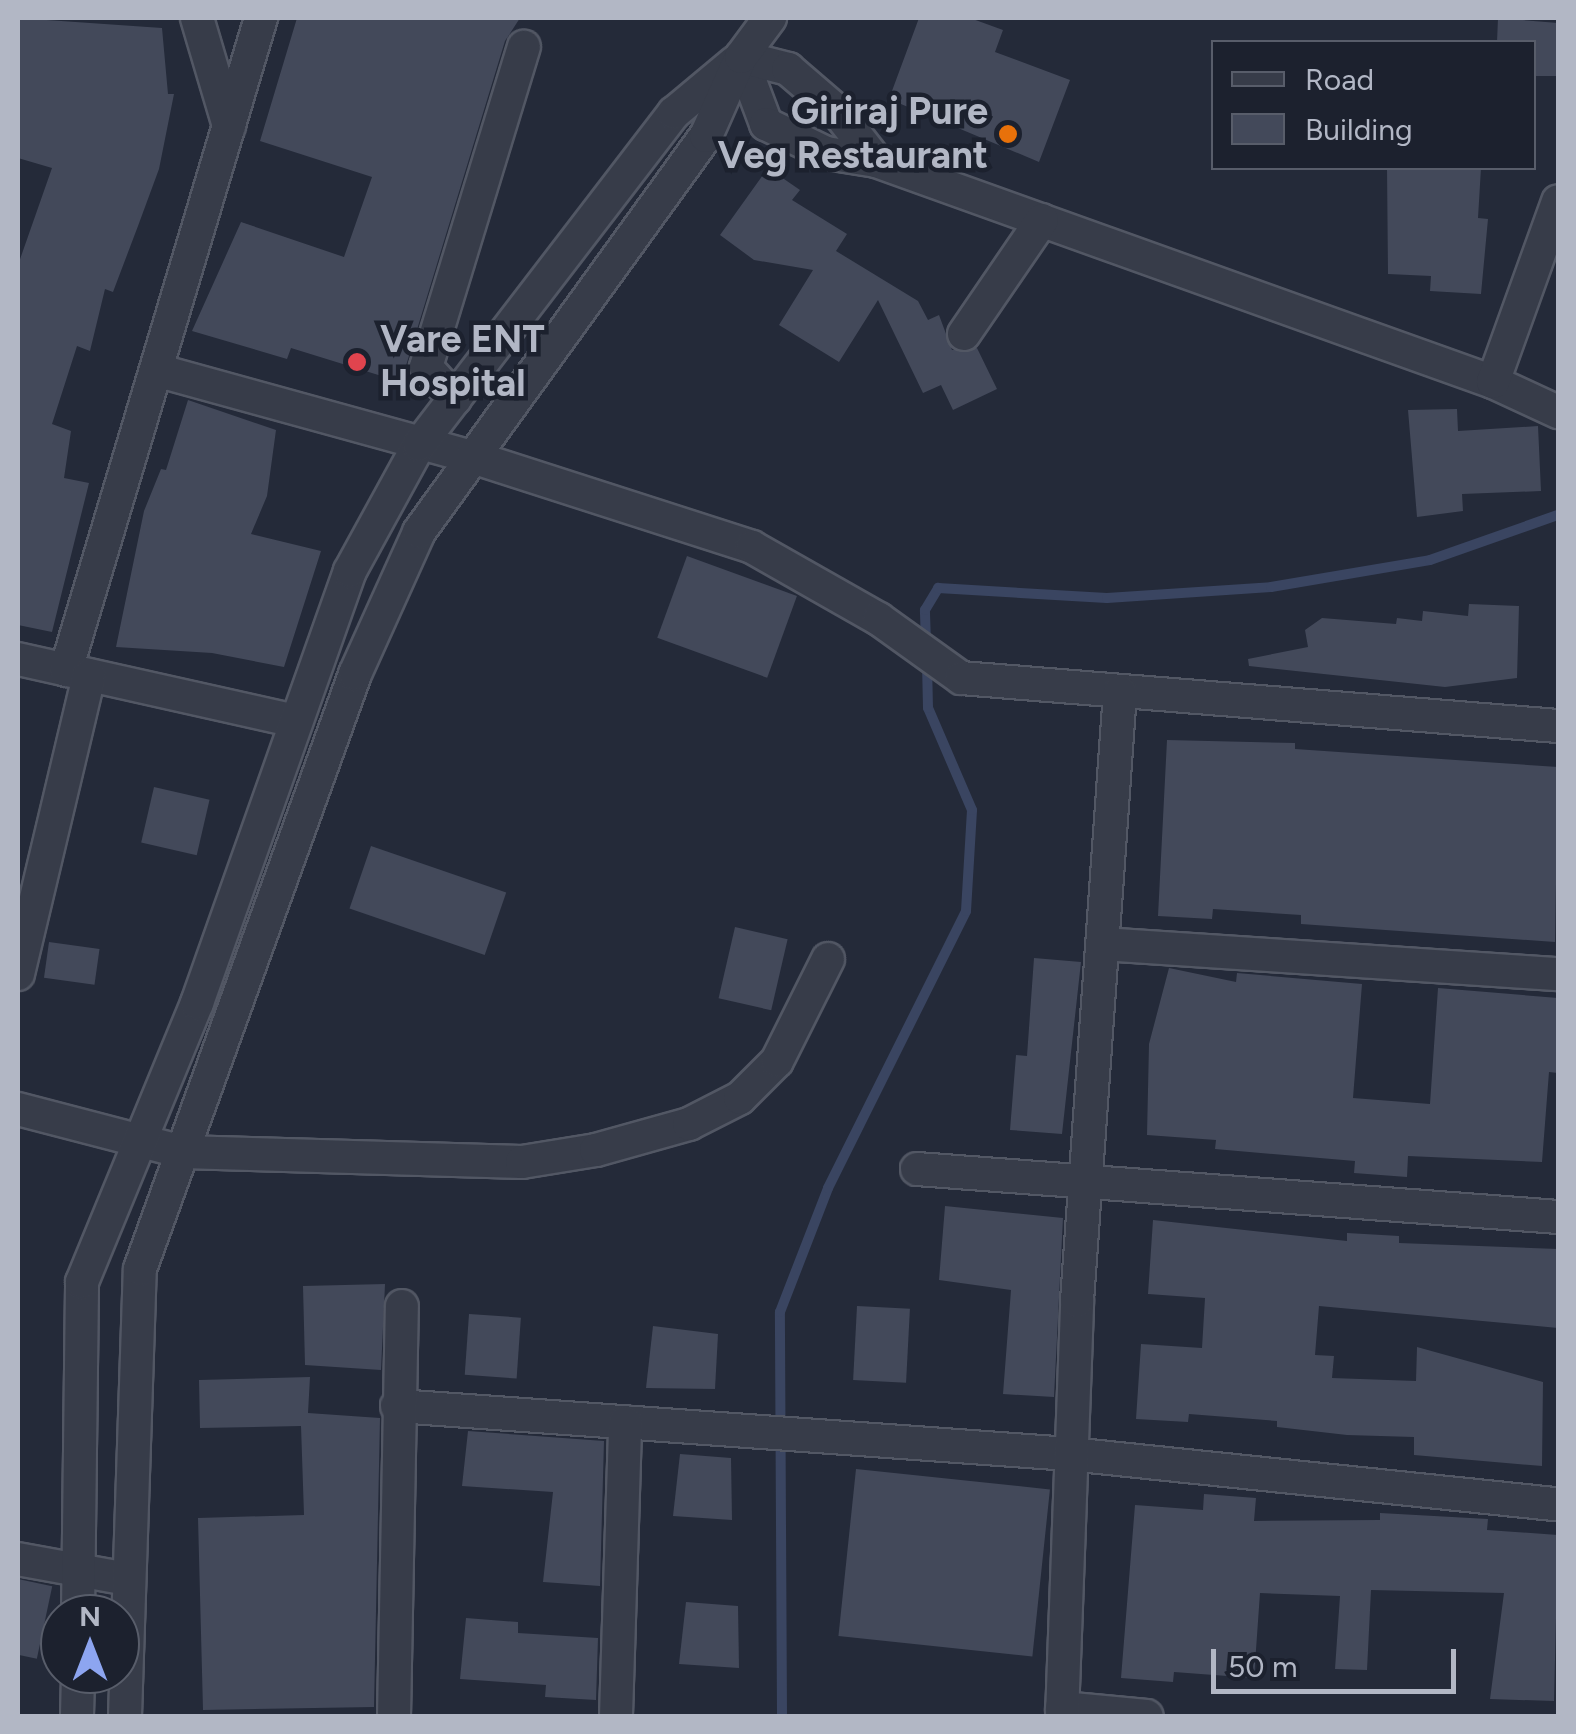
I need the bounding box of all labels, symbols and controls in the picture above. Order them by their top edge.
legend [1211,40,1536,170]
text: Road [1305,61,1374,98]
place label: Giriraj Pure Veg Restaurant [718,89,988,178]
text: Building [1305,111,1413,148]
marker: Giriraj Pure Veg Restaurant [997,123,1019,145]
place label: Vare ENT Hospital [380,317,545,406]
marker: Vare ENT Hospital [344,349,370,375]
north arrow [40,1594,140,1694]
text: N [79,1599,101,1633]
scale bar [1216,1629,1461,1691]
text: 50 m [1228,1648,1297,1685]

